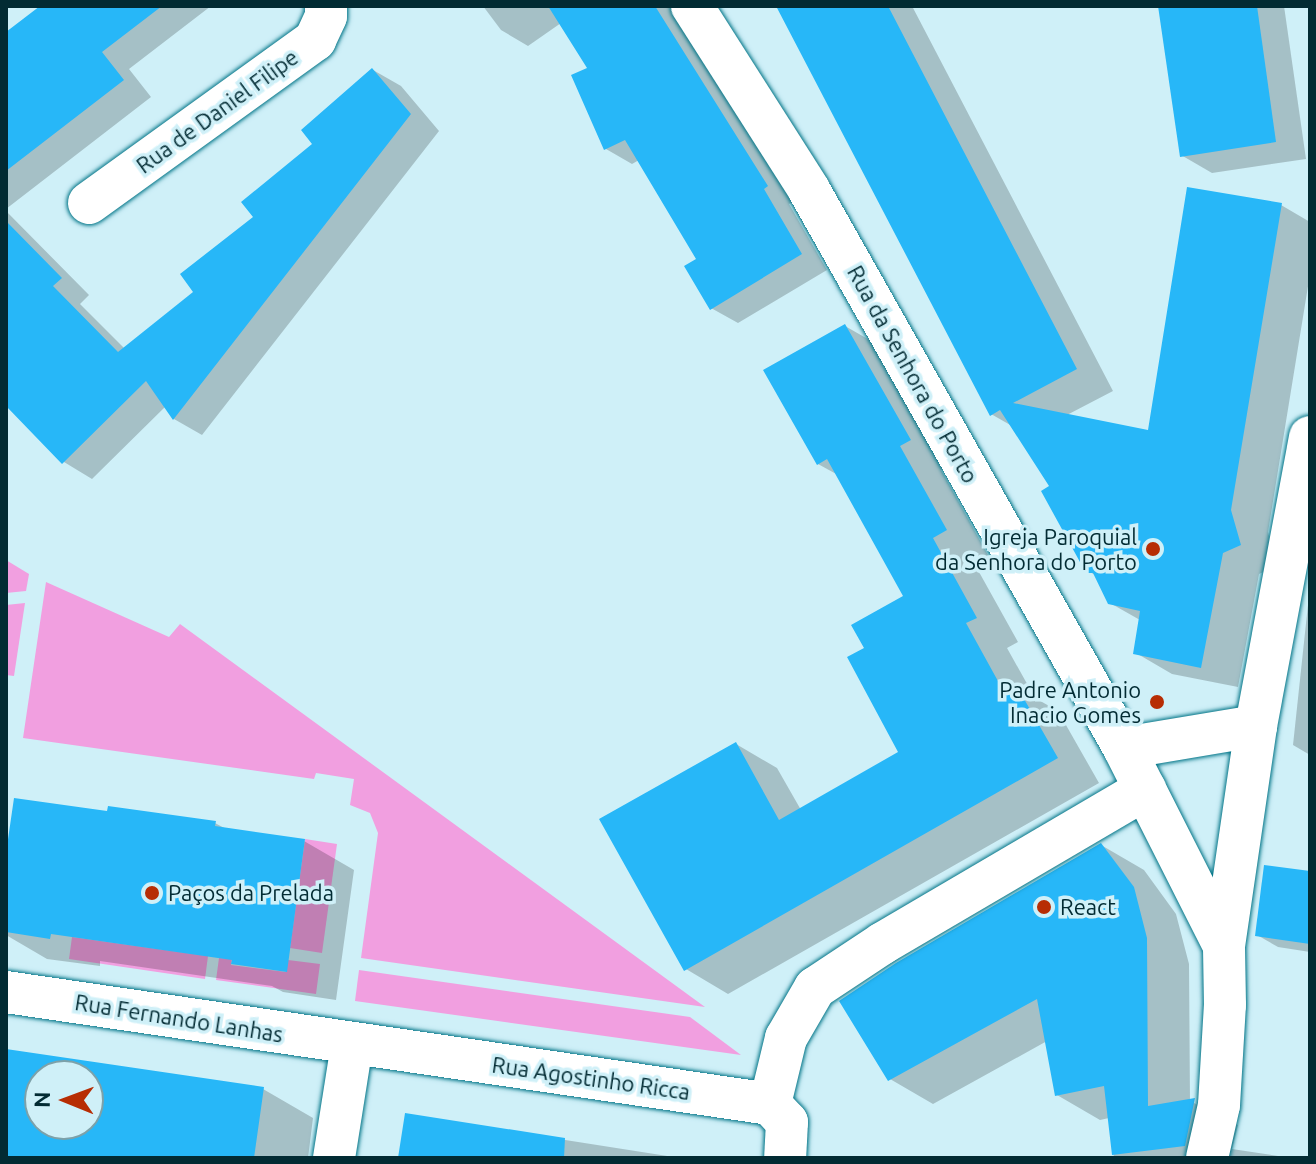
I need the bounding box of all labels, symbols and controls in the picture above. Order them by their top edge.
street label: Rua de Daniel Filipe [131,43,303,179]
street label: Rua da Senhora do Porto [842,261,984,487]
place label: Igreja Paroquial da Senhora do Porto [935,523,1137,574]
marker: Igreja Paroquial da Senhora do Porto [1144,540,1162,558]
place label: Padre Antonio Inacio Gomes [999,676,1141,728]
marker: Padre Antonio Inacio Gomes [1148,693,1166,711]
place label: Paços da Prelada [168,880,334,906]
marker: Paços da Prelada [143,884,161,902]
place label: React [1060,894,1116,920]
marker: React [1035,898,1053,916]
street label: Rua Fernando Lanhas [73,989,285,1047]
street label: Rua Agostinho Ricca [490,1051,692,1105]
north arrow [24,1060,104,1140]
text: N [29,1091,54,1108]

